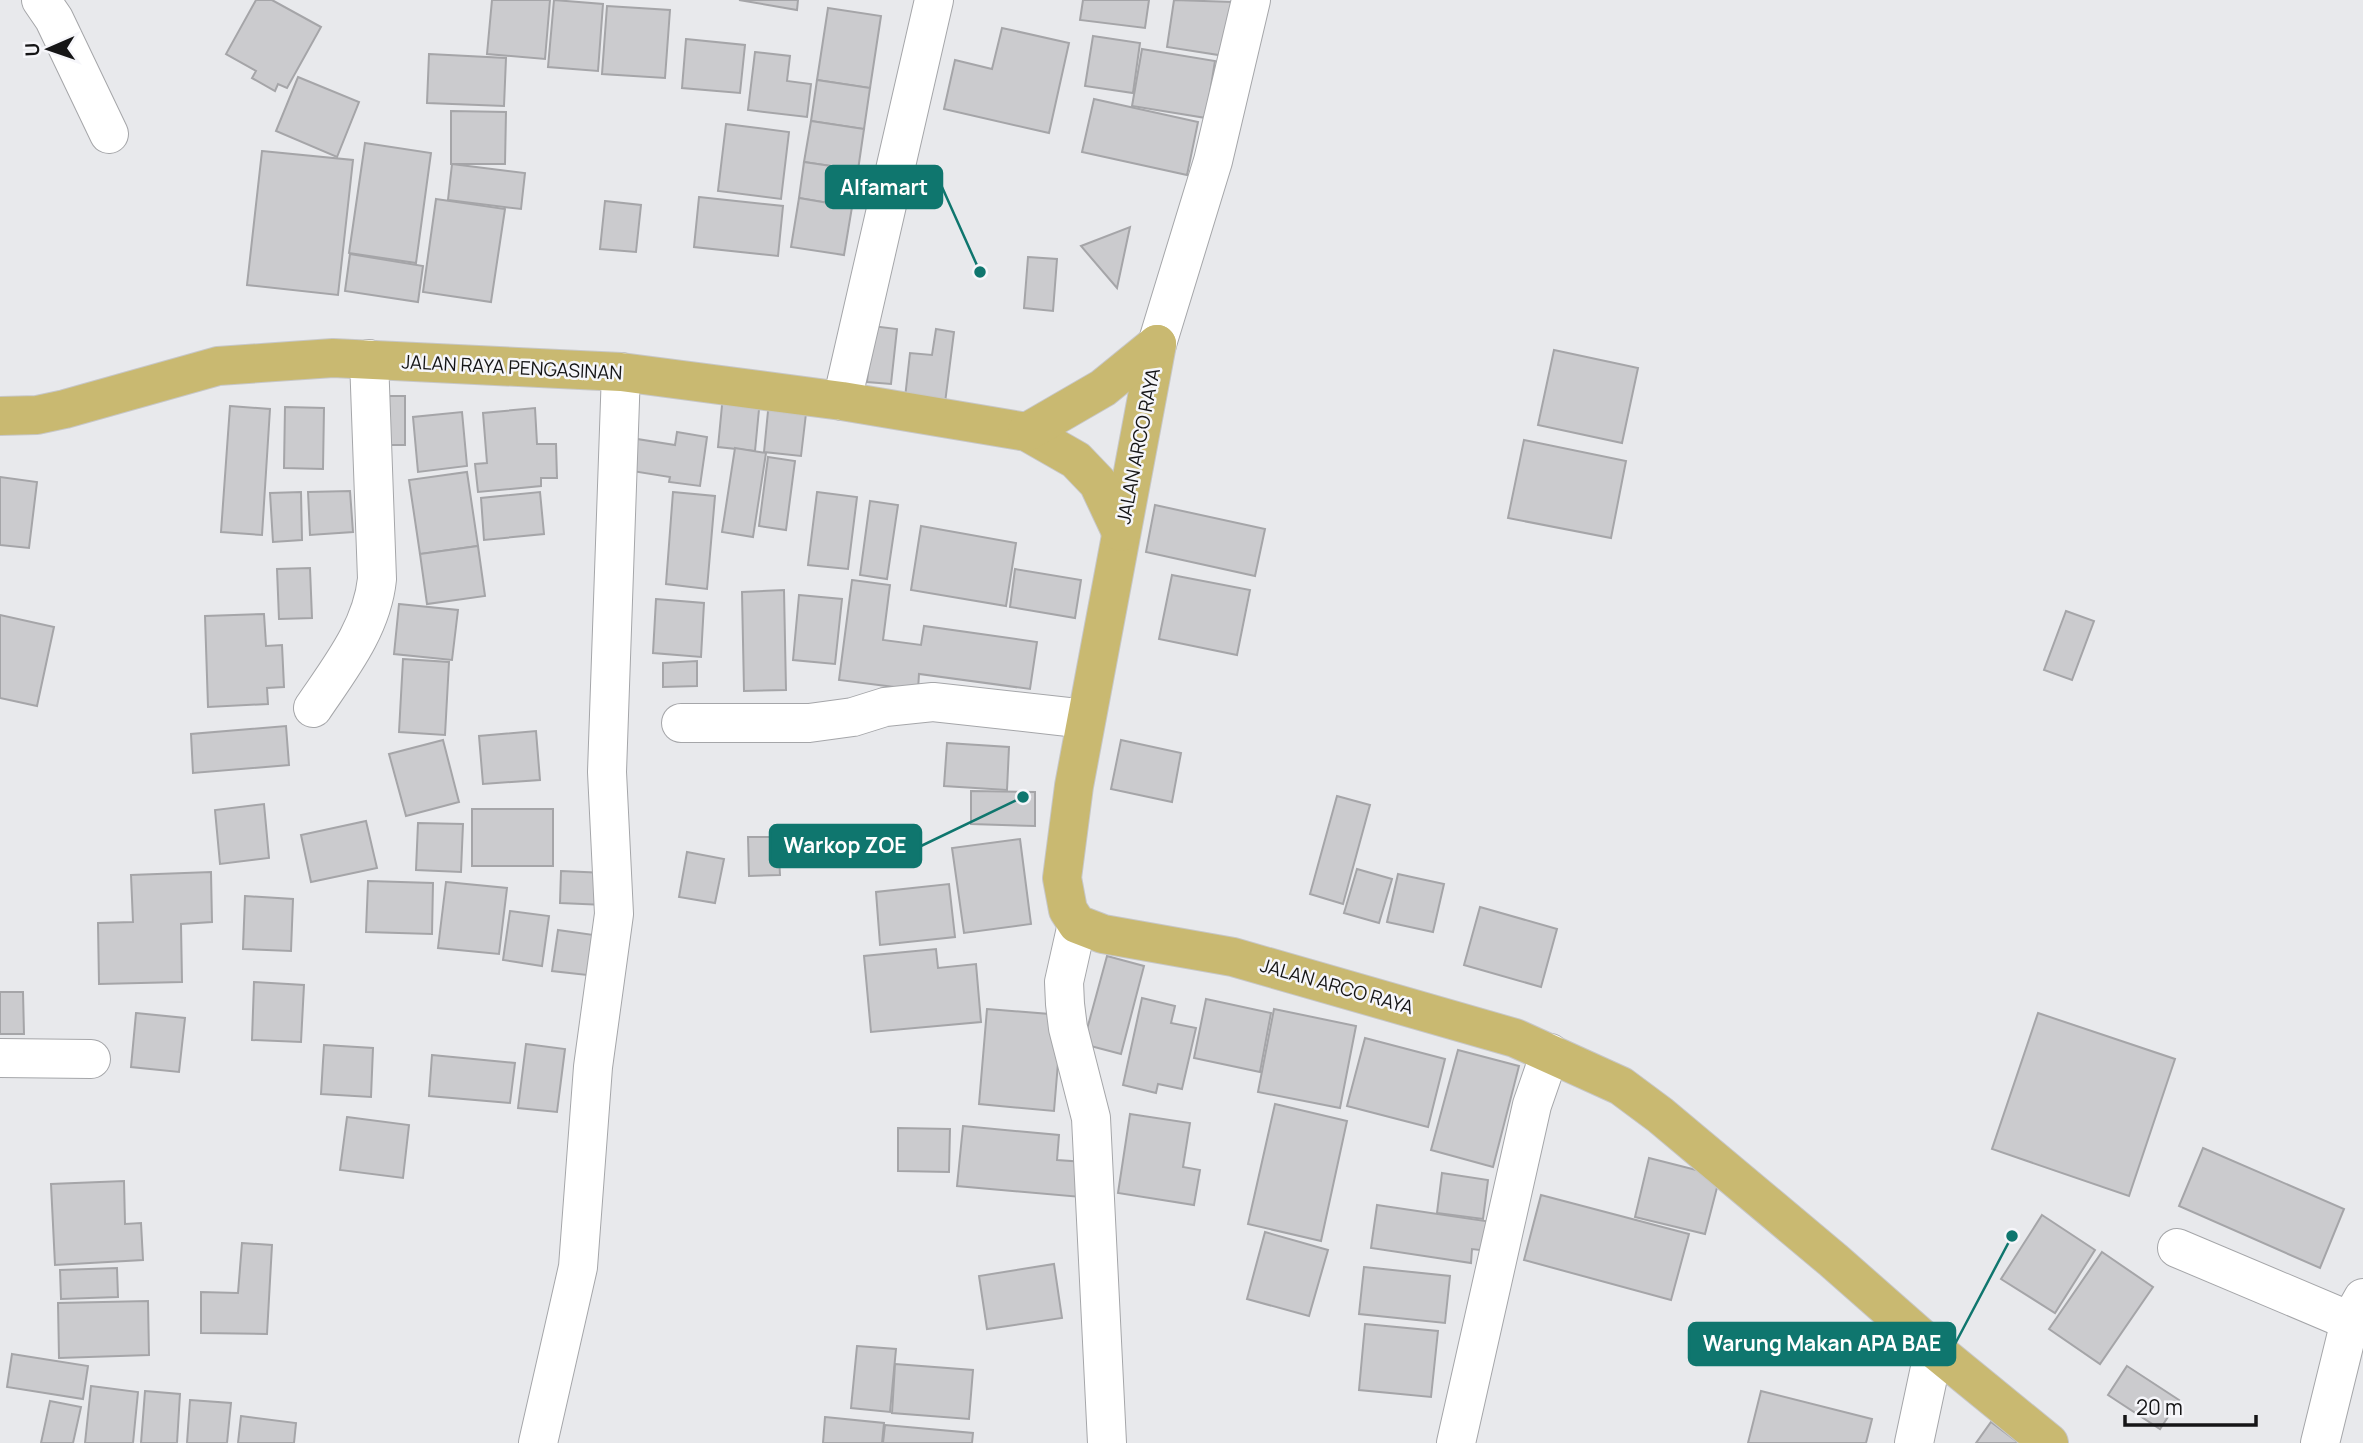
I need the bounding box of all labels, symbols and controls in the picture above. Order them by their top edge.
north arrow [14,14,84,84]
text: U [19,42,45,57]
callout: Alfamart [826,166,942,208]
text: Alfamart [840,173,928,201]
street label: JALAN RAYA PENGASINAN [401,348,623,386]
street label: JALAN ARCO RAYA [1110,366,1166,526]
callout: Warkop ZOE [770,825,921,867]
text: Warkop ZOE [783,831,907,859]
street label: JALAN ARCO RAYA [1257,952,1417,1020]
callout: Warung Makan APA BAE [1689,1323,1955,1365]
text: Warung Makan APA BAE [1703,1329,1941,1357]
scale bar [2125,1384,2256,1428]
text: 20 m [2136,1393,2183,1421]

